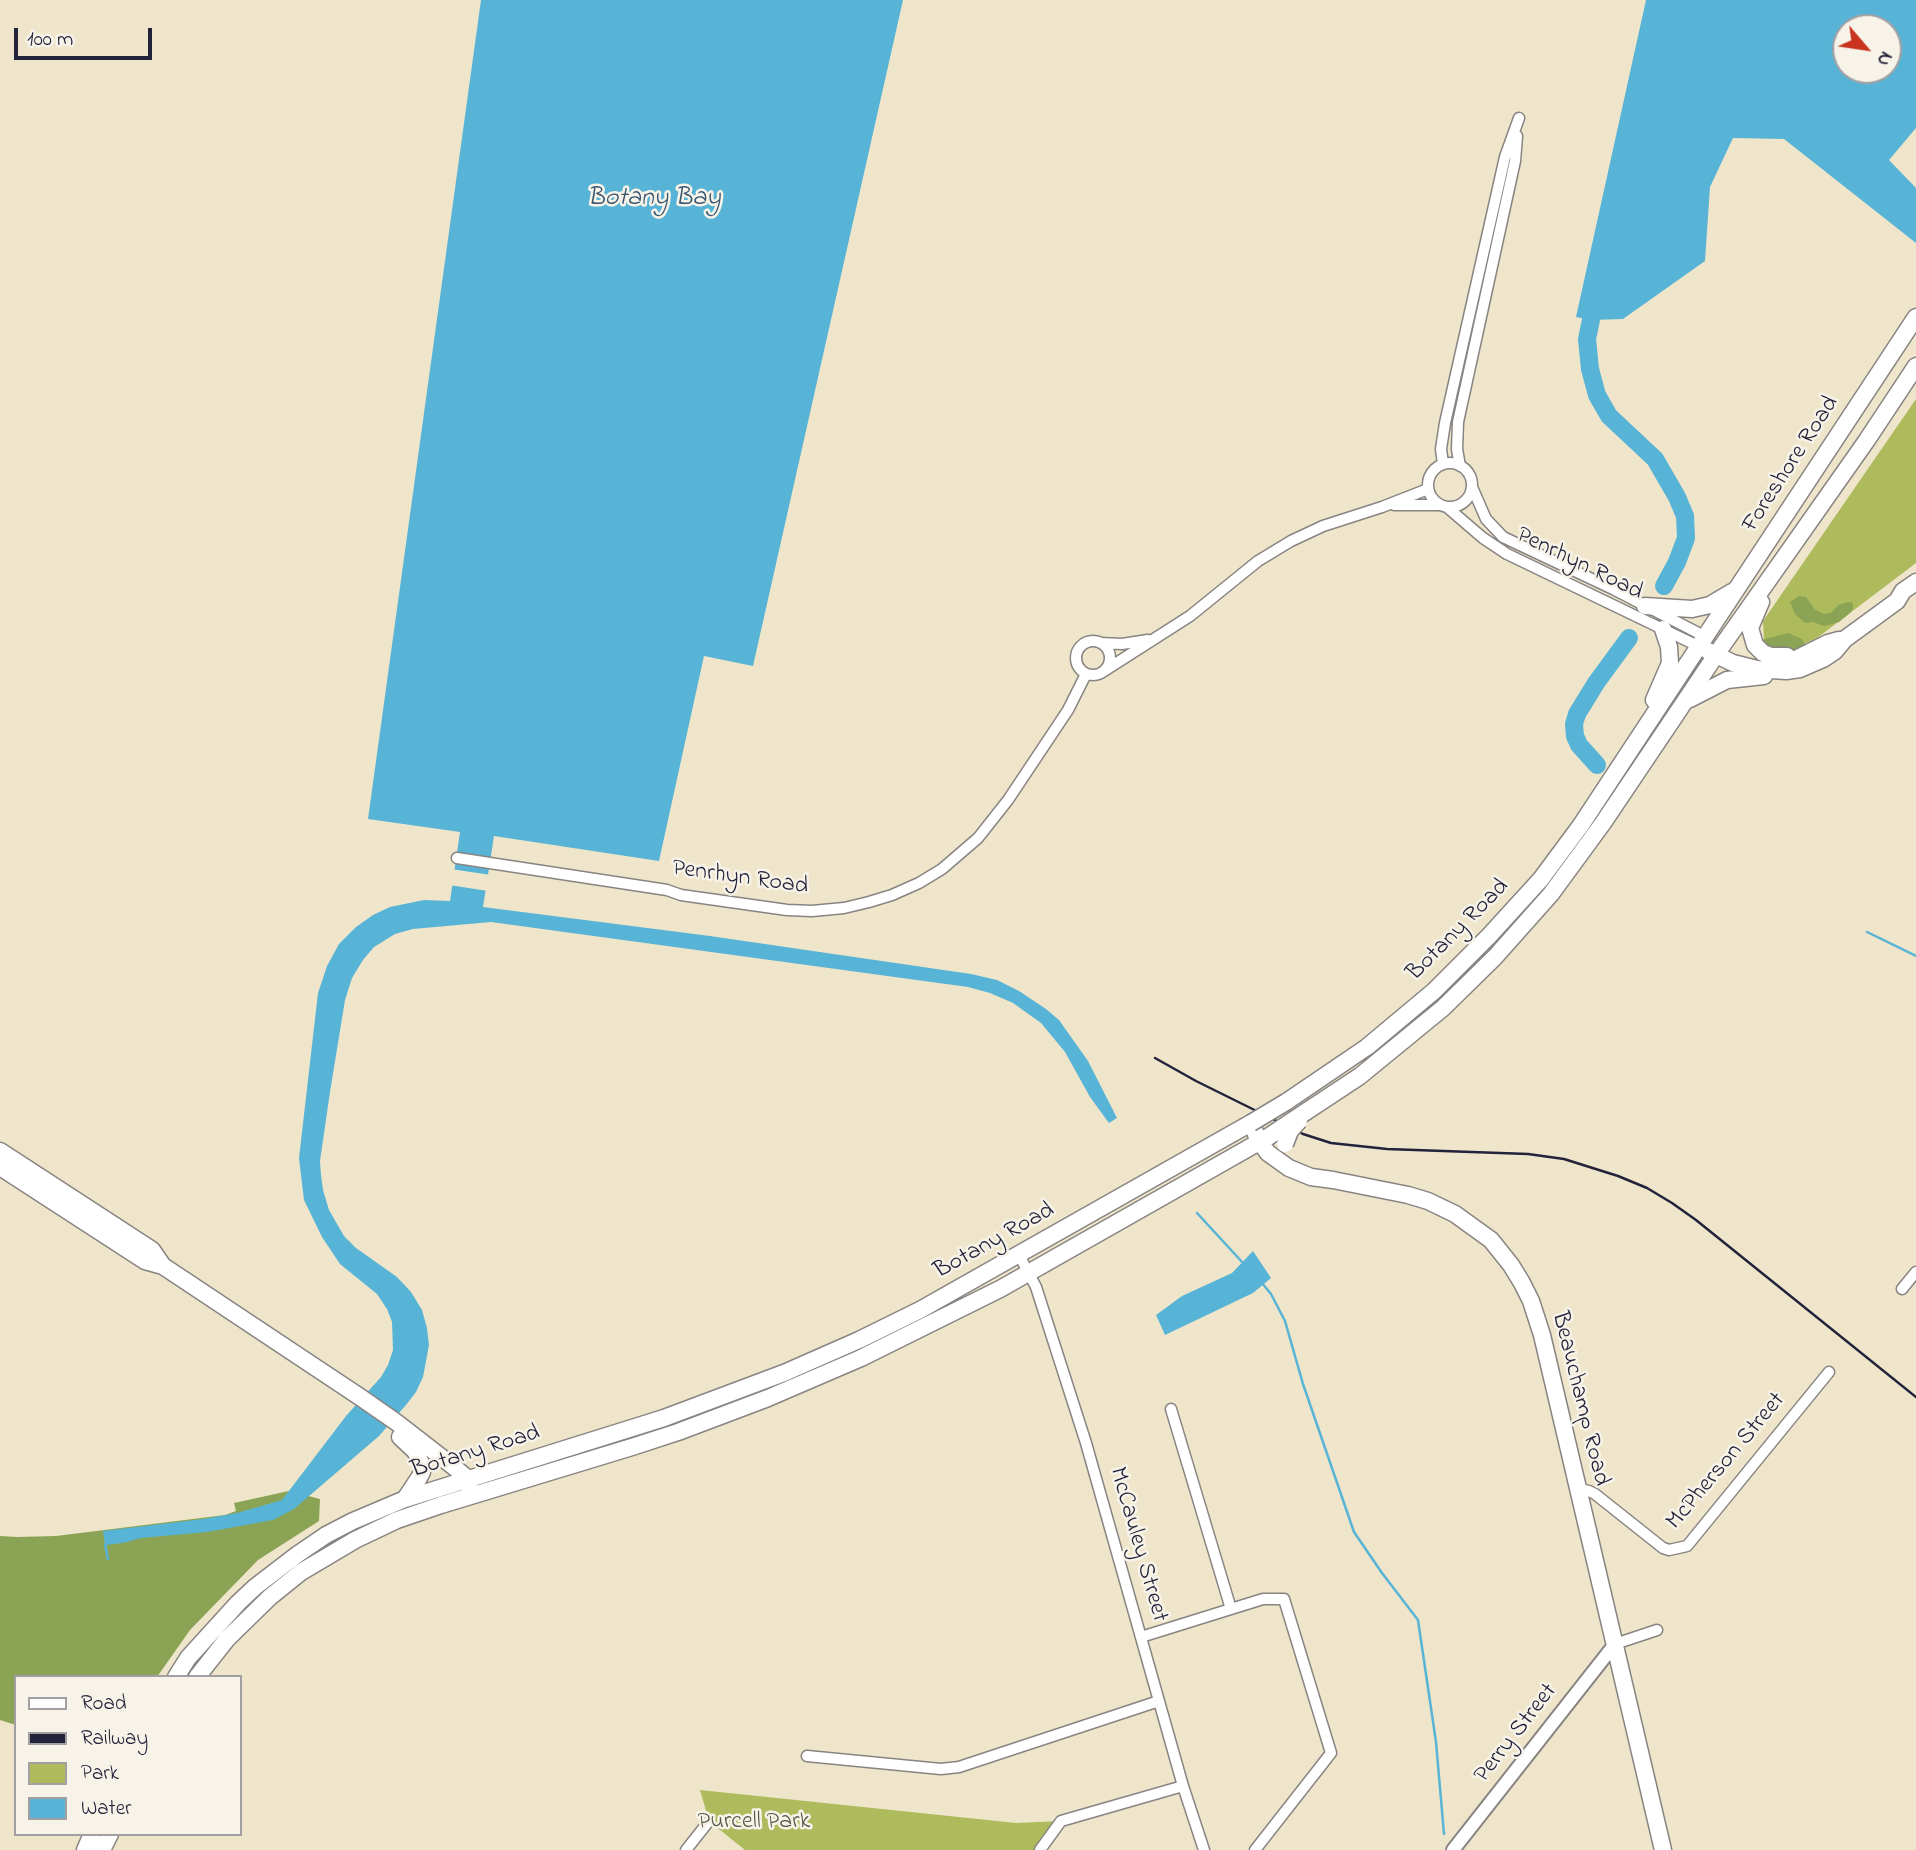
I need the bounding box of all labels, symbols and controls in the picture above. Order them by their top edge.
scale bar [18,14,156,58]
north arrow [1832,14,1902,84]
text: 100 m [27,25,73,55]
text: N [1869,46,1899,71]
water label: Botany Bay [587,184,721,216]
street label: Foreshore Road [1737,392,1847,538]
street label: Penrhyn Road [1511,522,1647,608]
street label: Penrhyn Road [670,855,810,903]
street label: Botany Road [1402,874,1516,988]
street label: Botany Road [930,1197,1060,1287]
street label: Beauchamp Road [1543,1309,1615,1489]
street label: McPherson Street [1661,1388,1793,1536]
street label: Botany Road [408,1420,544,1486]
street label: McCauley Street [1101,1464,1173,1626]
legend [14,1675,242,1836]
street label: Perry Street [1469,1679,1565,1789]
text: Road [81,1689,127,1719]
text: Railway [81,1724,148,1754]
text: Park [81,1759,119,1789]
text: Water [81,1794,132,1824]
park label: Purcell Park [698,1809,810,1837]

